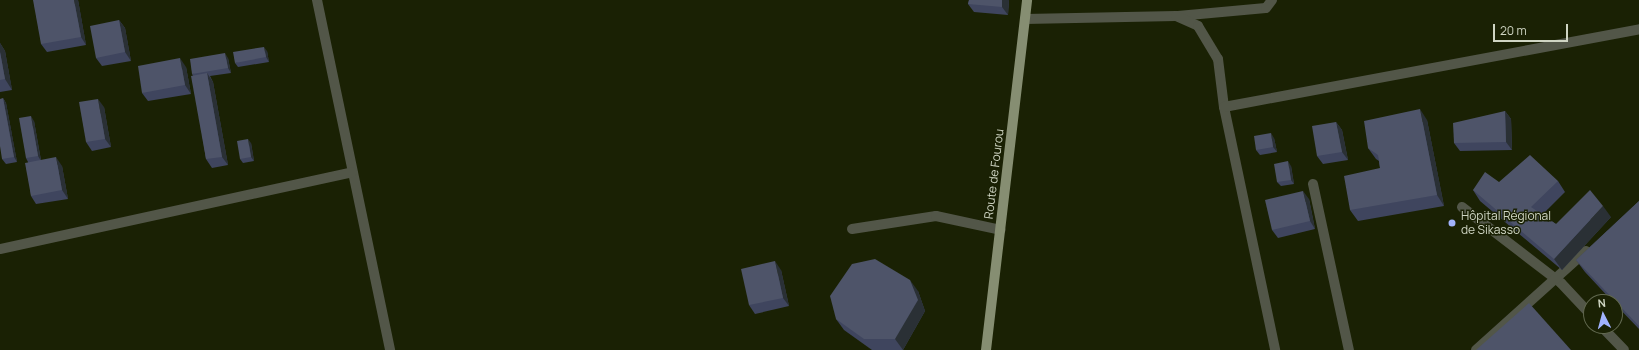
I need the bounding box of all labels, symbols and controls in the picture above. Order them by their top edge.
scale bar [1495,16,1570,42]
text: 20 m [1500,22,1527,39]
street label: Route de Fourou [981,128,1007,220]
place label: Hôpital Régional de Sikasso [1461,209,1551,237]
marker: Hôpital Régional de Sikasso [1446,217,1458,229]
north arrow [1583,294,1623,334]
text: N [1597,295,1607,310]

